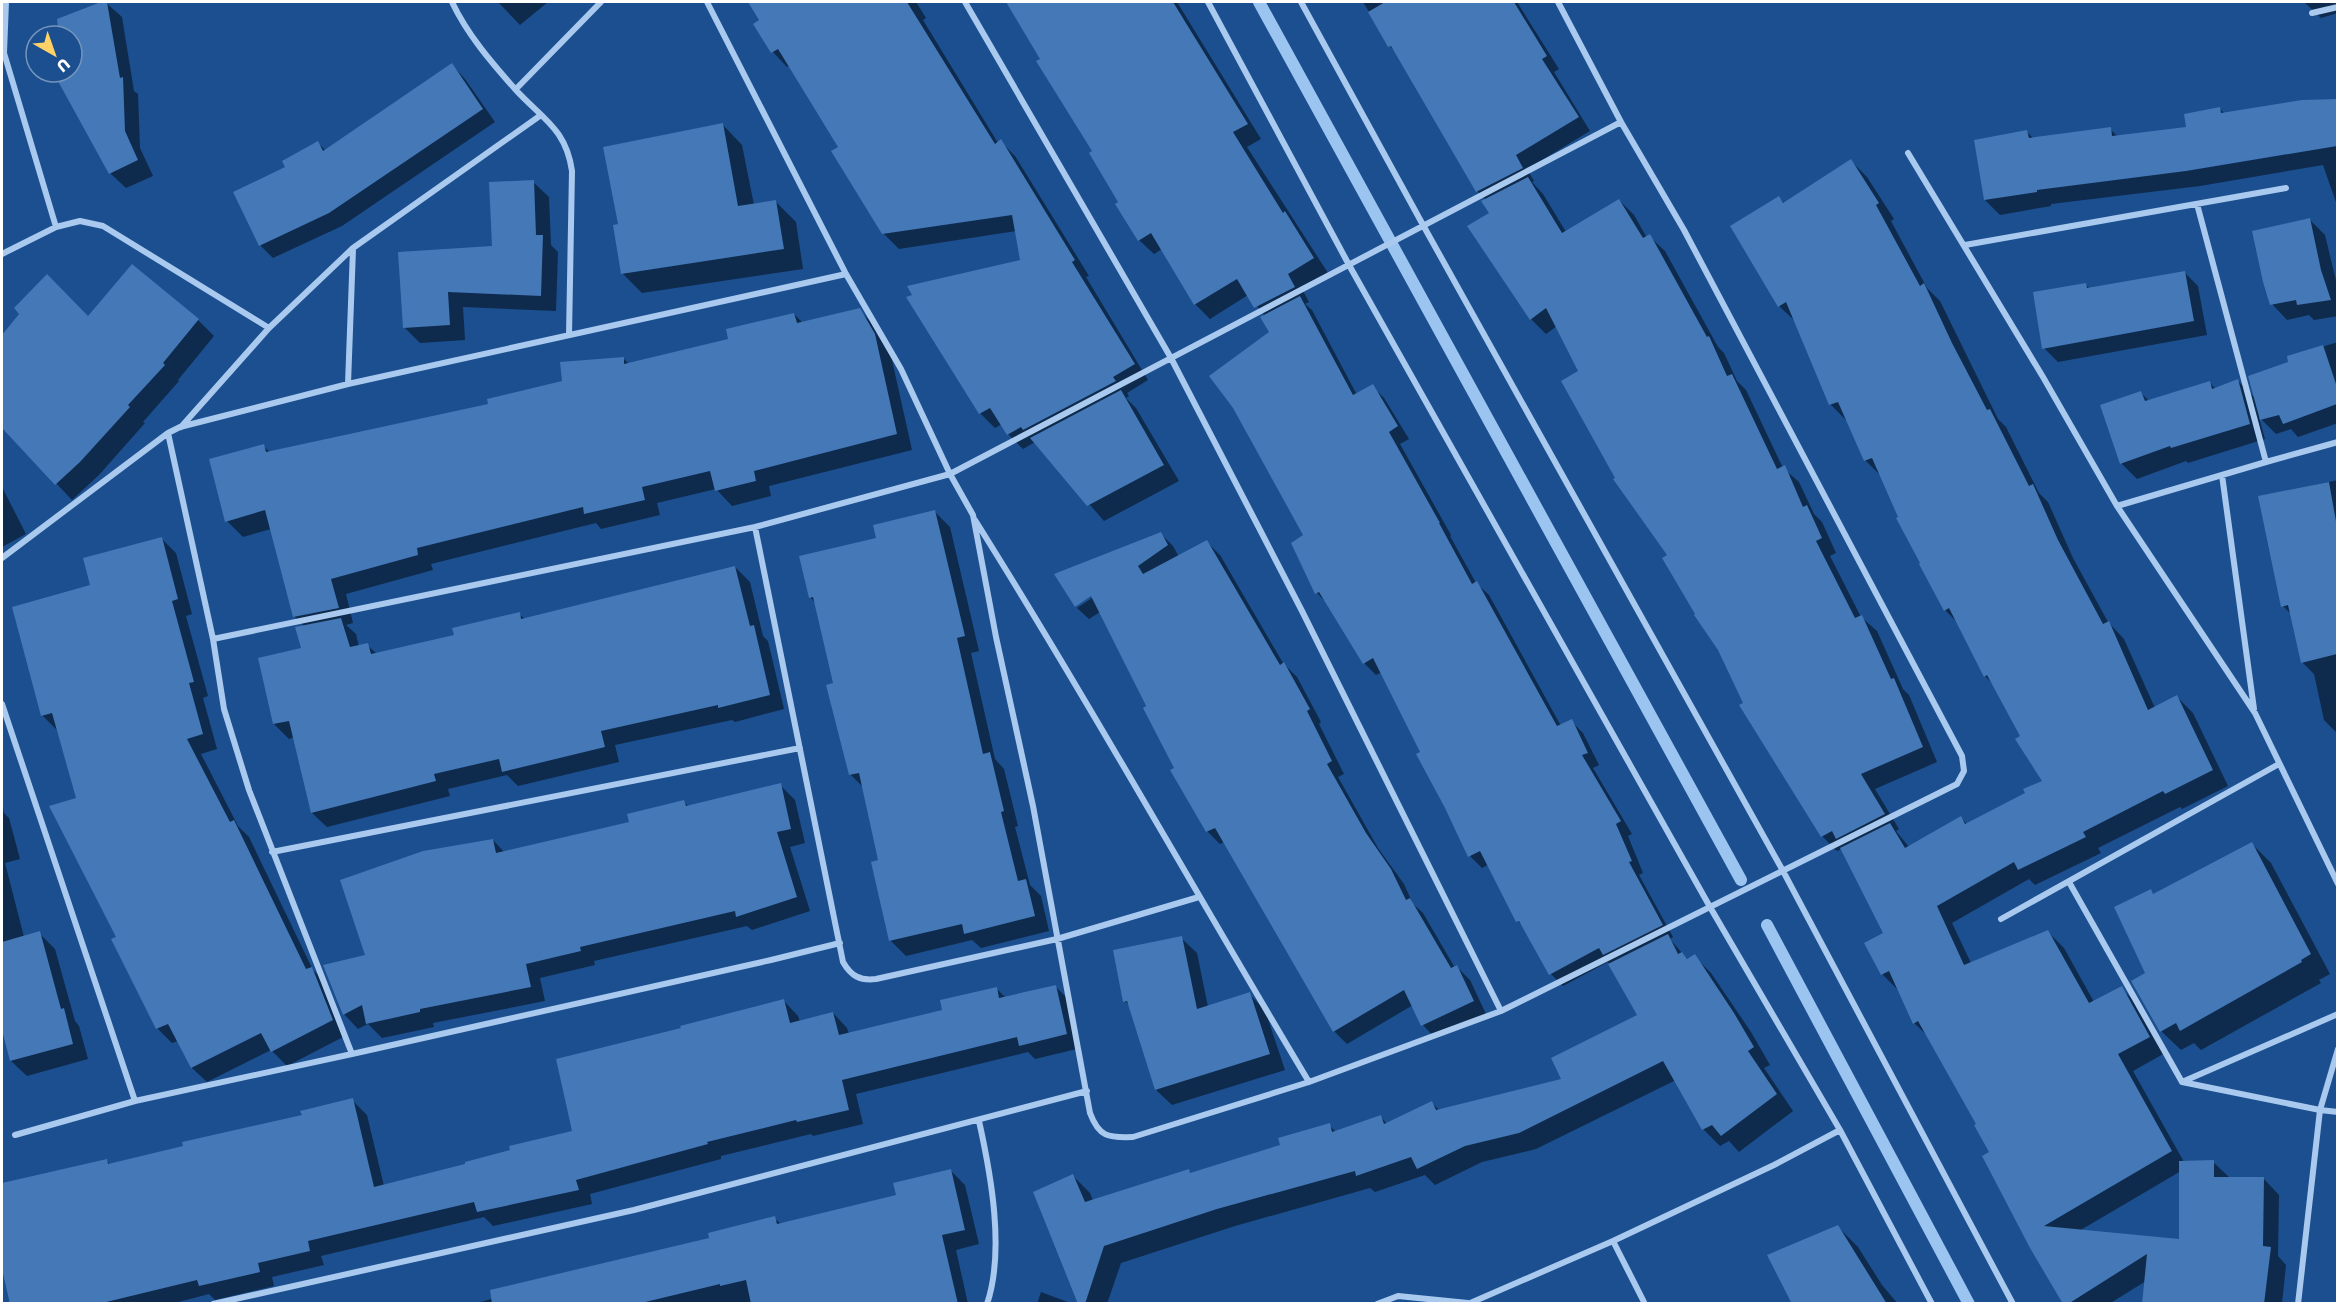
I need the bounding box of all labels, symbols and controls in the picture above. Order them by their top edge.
north arrow [24,24,84,84]
text: U [52,53,75,78]

